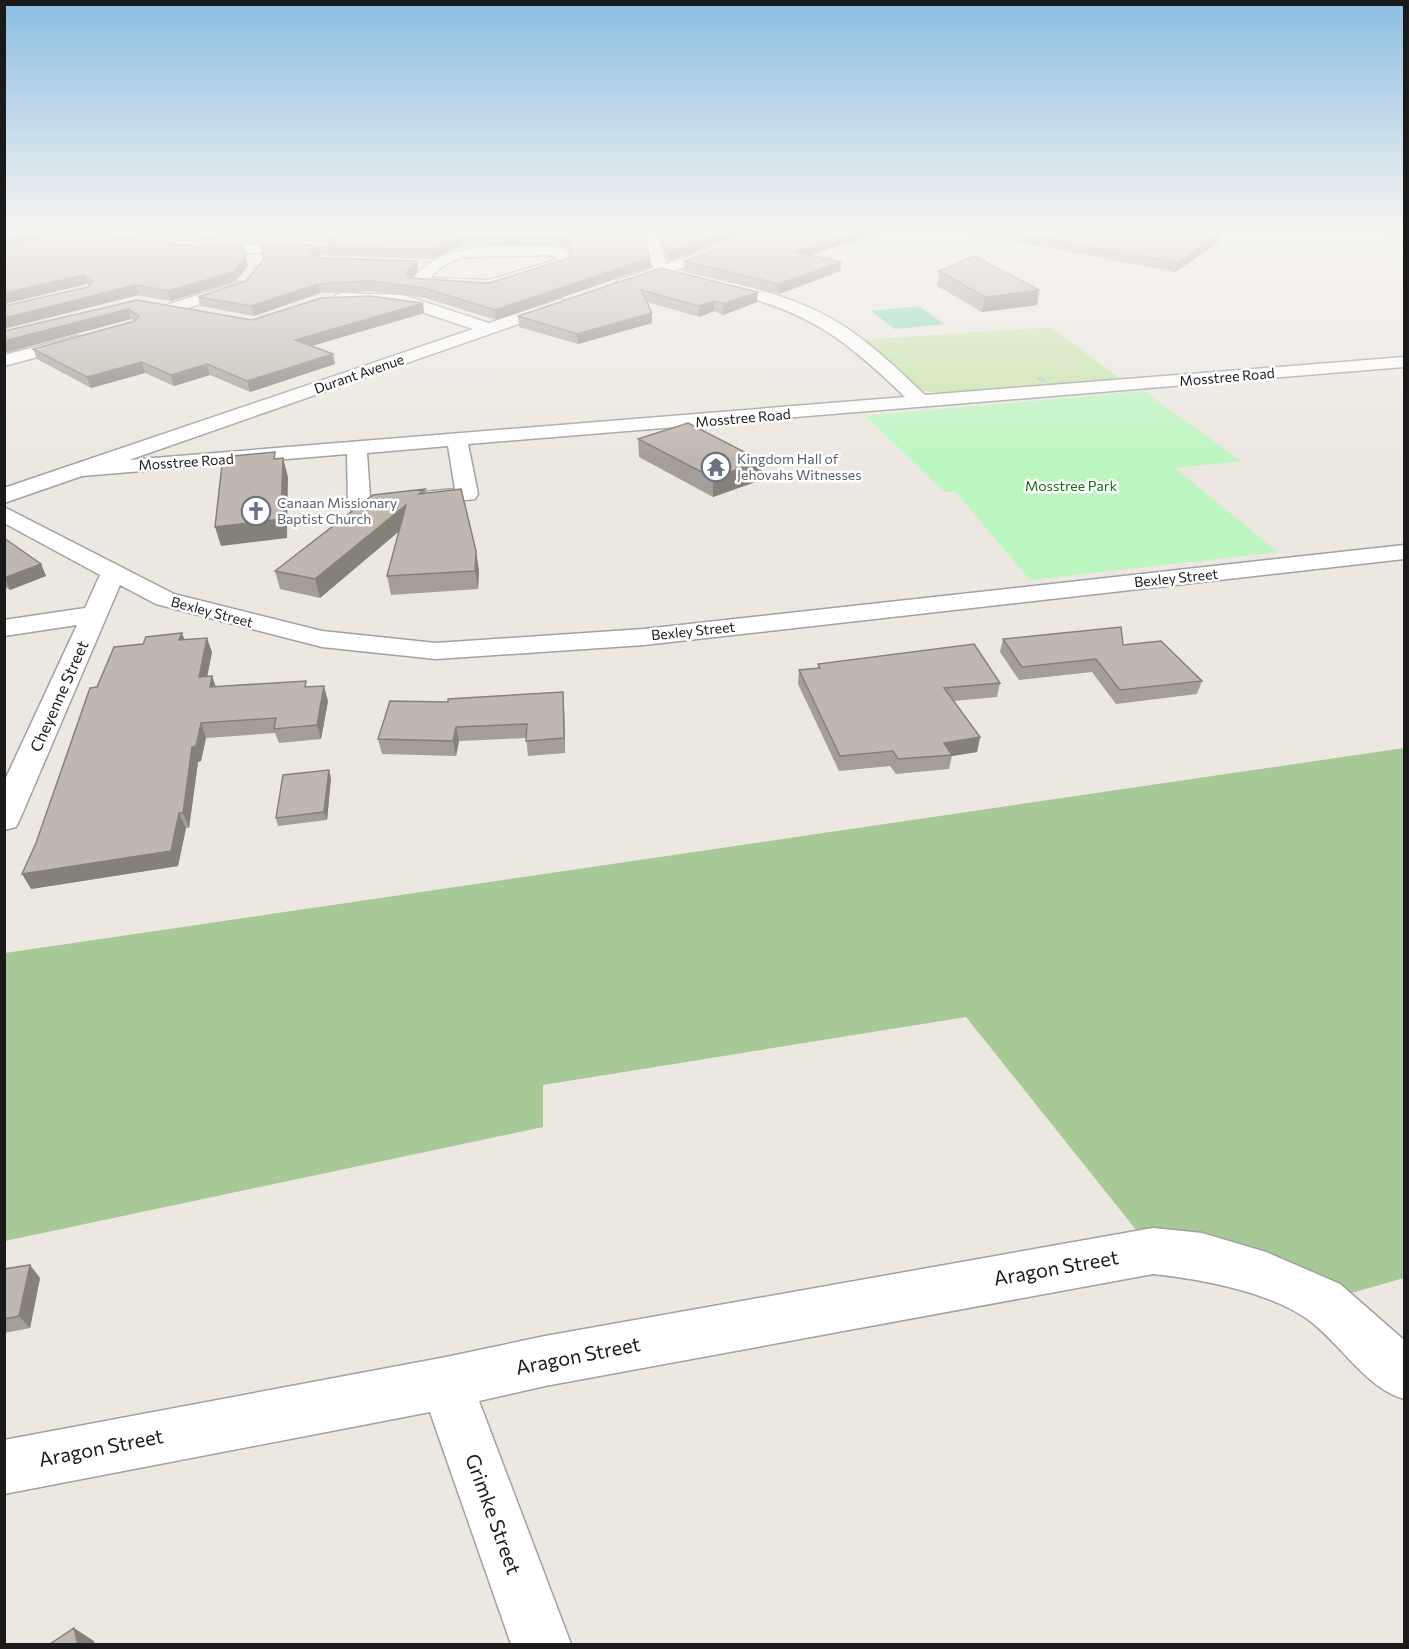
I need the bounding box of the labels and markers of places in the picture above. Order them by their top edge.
place label: Kingdom Hall of Jehovahs Witnesses [737,450,862,483]
temple icon: Kingdom Hall of Jehovahs Witnesses [700,451,732,483]
place label: Canaan Missionary Baptist Church [277,494,397,527]
church icon: Canaan Missionary Baptist Church [240,495,272,527]

